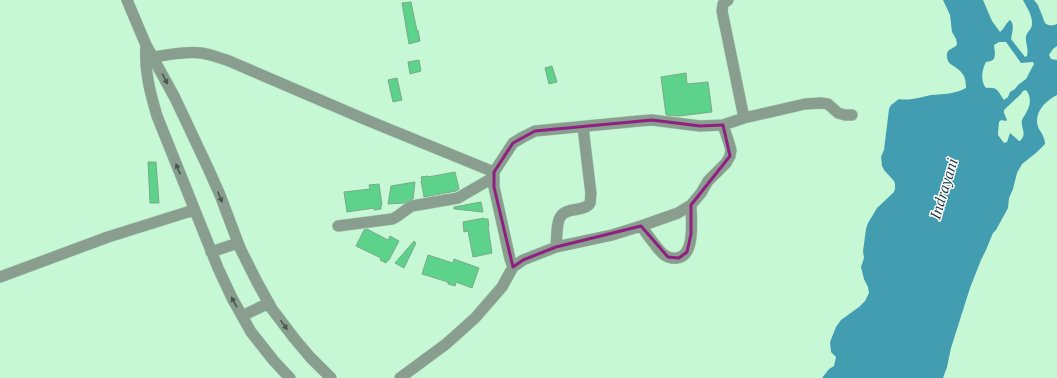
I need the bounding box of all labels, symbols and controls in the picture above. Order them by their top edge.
one-way arrow [162,73,168,85]
water label: Indrayani [924,155,962,222]
one-way arrow [174,163,180,175]
one-way arrow [218,191,224,203]
one-way arrow [231,296,237,307]
one-way arrow [280,320,288,330]

